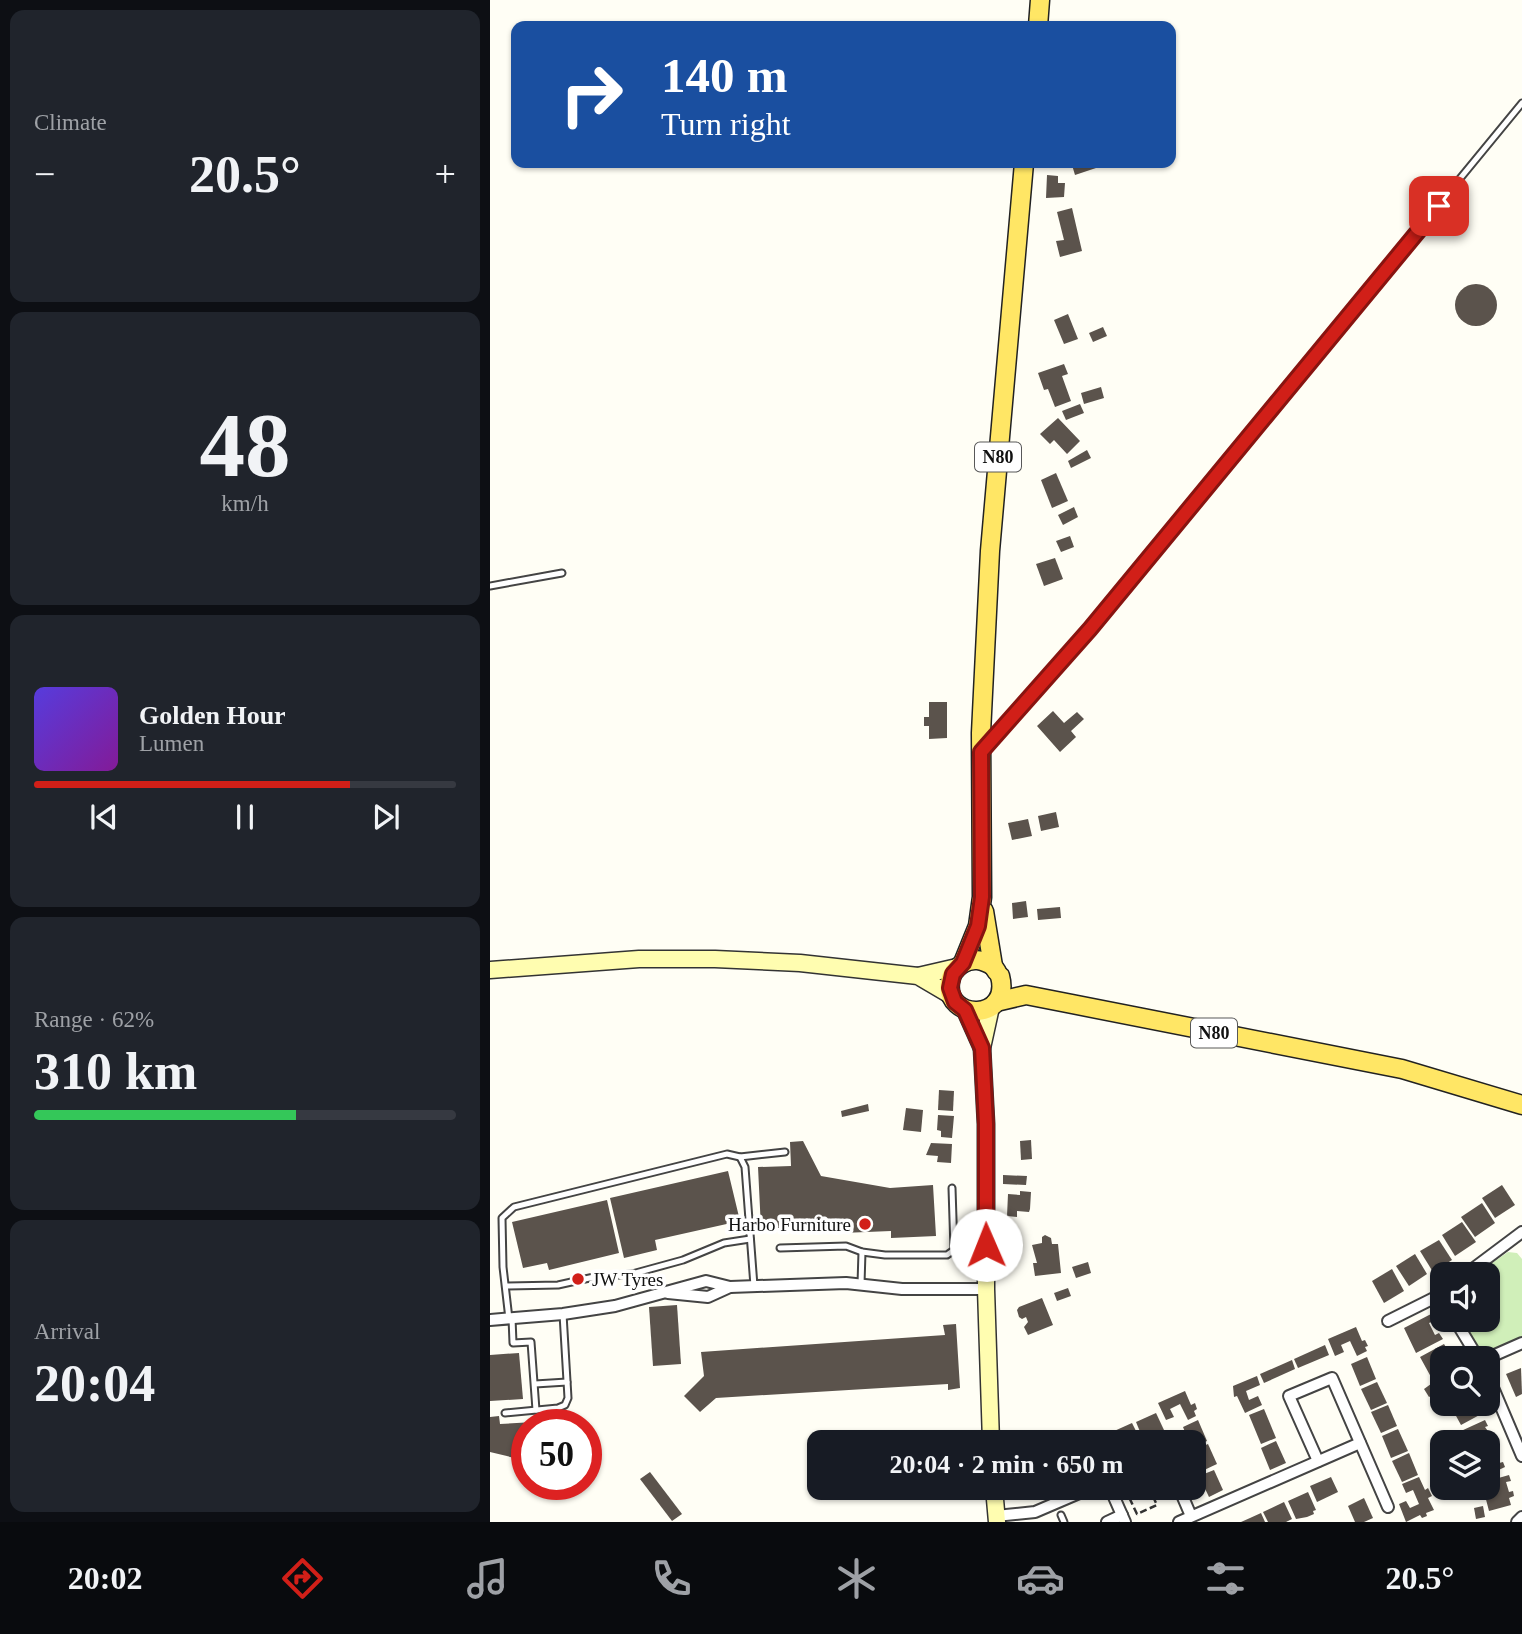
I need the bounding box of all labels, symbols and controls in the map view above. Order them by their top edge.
text: 140 m [661,48,788,103]
icon: right [546,49,637,140]
text: Turn right [661,106,791,142]
text: Climate [34,110,107,135]
text: 20.5° [189,146,301,203]
text: − [34,153,55,195]
text: + [435,153,456,195]
pin [1409,176,1469,236]
icon: arrive [1420,187,1458,225]
text: 48 [200,395,291,496]
road number: N80 [975,443,1021,472]
text: km/h [221,491,269,516]
text: Golden Hour [139,701,286,730]
text: Lumen [139,731,204,756]
icon: previous [85,798,123,836]
icon: pause [226,798,264,836]
icon: next [367,798,405,836]
text: Range · 62% [34,1007,154,1032]
road number: N80 [1191,1018,1237,1048]
text: 310 km [34,1043,197,1100]
position arrow [949,1208,1023,1282]
place label: Harbo Furniture [728,1214,851,1235]
marker: Harbo Furniture [857,1216,873,1232]
map controls [1430,1262,1500,1500]
button: sound [1430,1262,1500,1332]
place label: JW Tyres [592,1269,663,1290]
marker: JW Tyres [570,1271,586,1287]
text: Arrival [34,1319,100,1344]
button: search [1430,1346,1500,1416]
text: 20:04 [34,1355,155,1412]
speed limit sign: 50 [511,1409,602,1500]
button: layers [1430,1430,1500,1500]
text: 20:04 · 2 min · 650 m [890,1450,1124,1479]
icon: directions [278,1554,327,1603]
icon: music [463,1554,512,1603]
icon: phone [647,1554,696,1603]
icon: climate [832,1554,881,1603]
icon: car [1016,1554,1065,1603]
icon: filters [1201,1554,1250,1603]
text: 20:02 [68,1560,142,1596]
text: 20.5° [1385,1560,1454,1596]

